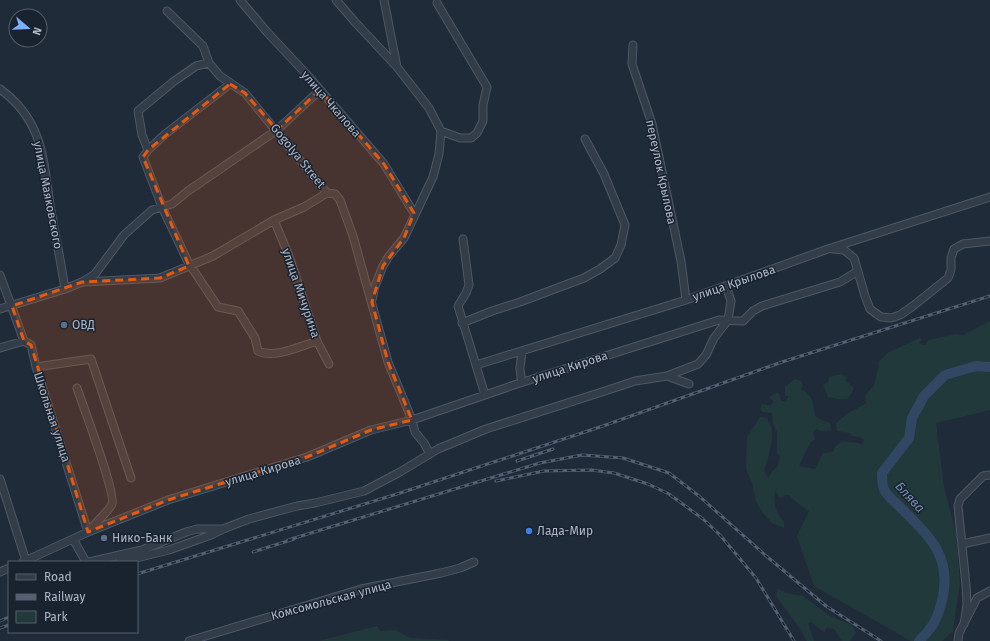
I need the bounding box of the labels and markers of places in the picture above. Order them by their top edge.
place label: ОВД [72,318,95,332]
marker: ОВД [59,320,69,330]
place label: Лада-Мир [537,524,593,538]
marker: Лада-Мир [524,526,534,536]
place label: Нико-Банк [112,531,173,545]
marker: Нико-Банк [99,533,109,543]

